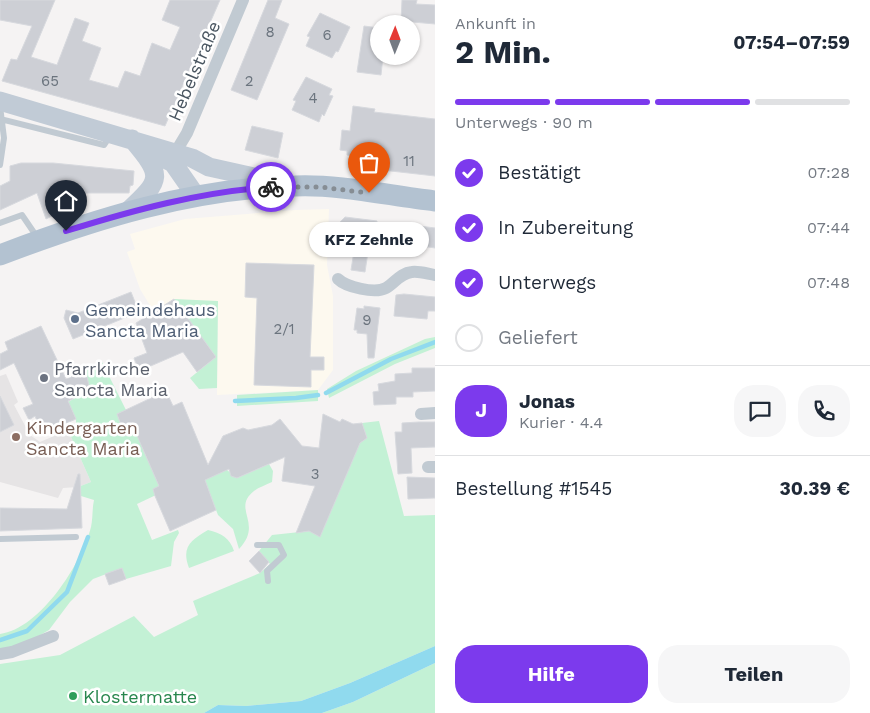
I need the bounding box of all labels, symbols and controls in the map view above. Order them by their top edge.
text: Ankunft in [455,14,536,33]
north arrow [370,15,420,65]
map controls [370,15,420,65]
street label: Hebelstraße [164,18,224,124]
house number: 8 [265,23,275,41]
house number: 6 [322,26,332,44]
text: 07:54–07:59 [733,31,850,54]
text: 2 Min. [455,33,551,71]
house number: 65 [41,72,59,90]
house number: 2 [245,72,253,90]
house number: 4 [308,89,318,107]
text: Unterwegs · 90 m [455,113,593,132]
pin [348,142,390,193]
icon: bag [355,149,383,177]
house number: 11 [403,152,415,170]
icon: check [455,159,483,187]
text: Bestätigt [498,161,581,184]
courier [246,162,296,212]
text: 07:28 [807,163,850,182]
icon: bike [257,173,285,201]
pin [45,180,87,231]
icon: home [52,187,80,215]
icon: check [455,214,483,242]
text: In Zubereitung [498,216,633,239]
text: 07:44 [807,218,850,237]
callout: KFZ Zehnle [309,223,429,258]
text: KFZ Zehnle [324,230,414,249]
icon: check [455,269,483,297]
text: Unterwegs [498,271,596,294]
text: 07:48 [807,273,850,292]
place label: Gemeindehaus Sancta Maria [85,299,215,341]
house number: 9 [362,311,372,329]
marker: Gemeindehaus Sancta Maria [69,313,81,325]
house number: 2/1 [273,320,295,338]
text: Geliefert [498,326,578,349]
place label: Pfarrkirche Sancta Maria [54,358,168,400]
marker: Pfarrkirche Sancta Maria [38,372,50,384]
button: chat [734,385,786,437]
button: phone [798,385,850,437]
text: Jonas [519,390,575,413]
text: J [475,399,487,422]
text: Kurier · 4.4 [519,413,603,432]
place label: Kindergarten Sancta Maria [26,417,140,459]
marker: Kindergarten Sancta Maria [10,431,22,443]
house number: 3 [311,465,319,483]
text: Bestellung #1545 [455,477,612,500]
text: 30.39 € [779,477,850,500]
button: Hilfe [455,645,648,703]
button: Teilen [658,645,850,703]
place label: Klostermatte [83,686,197,707]
marker: Klostermatte [67,690,79,702]

